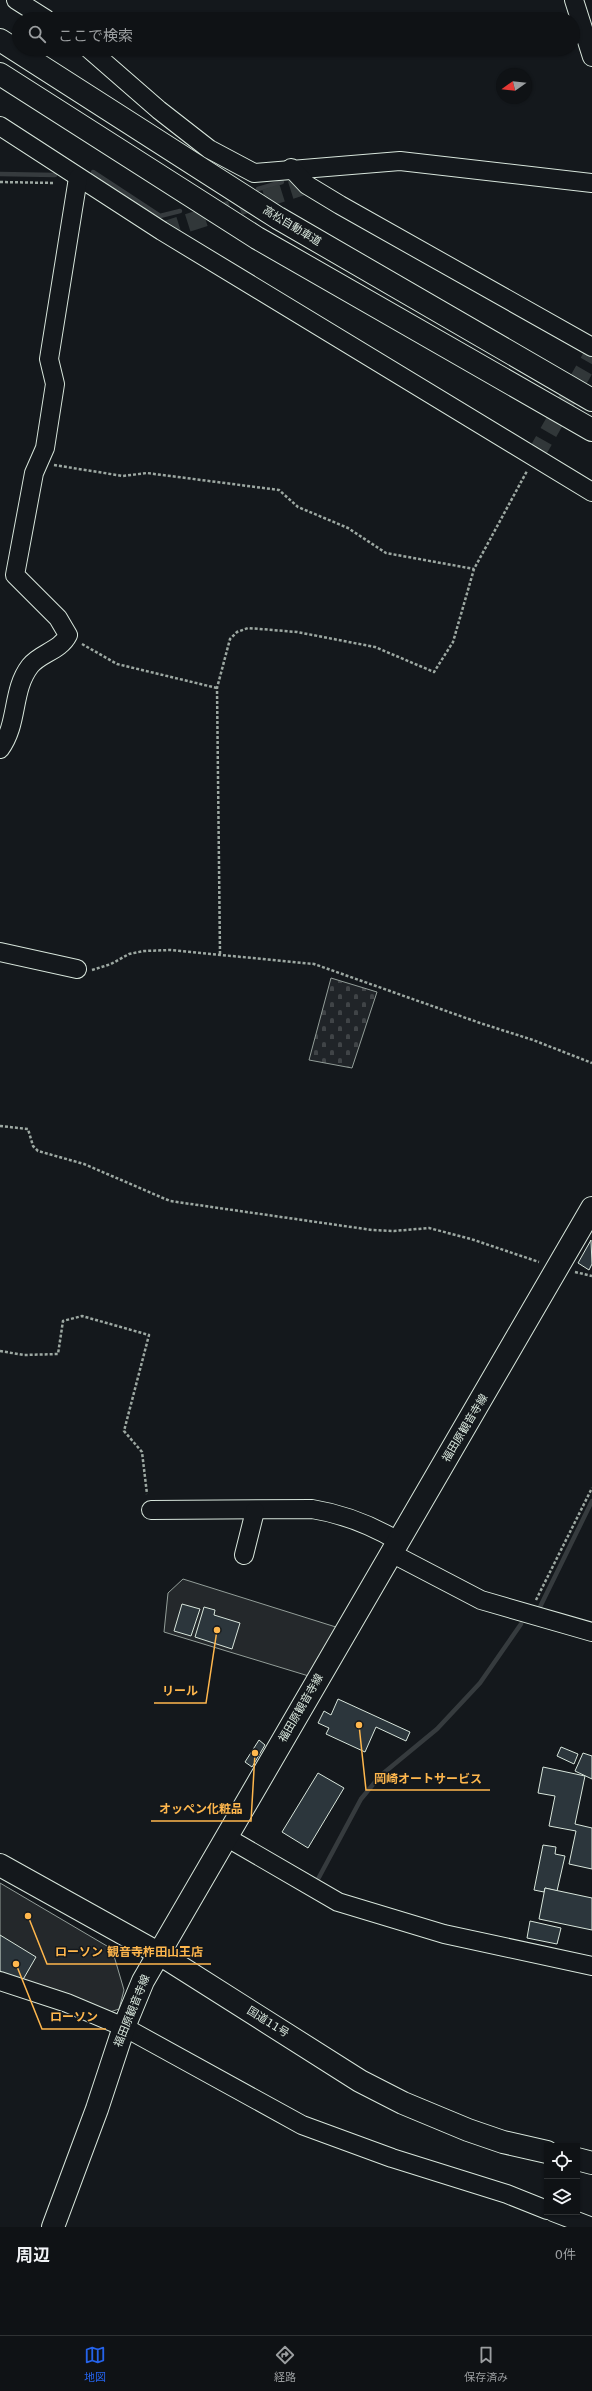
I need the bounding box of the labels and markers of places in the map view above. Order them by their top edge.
callout: リール [154,1679,206,1703]
callout: 岡崎オートサービス [366,1766,490,1790]
callout: オッペン化粧品 [151,1797,251,1821]
callout: ローソン 観音寺柞田山王店 [47,1940,211,1964]
callout: ローソン [42,2005,106,2029]

